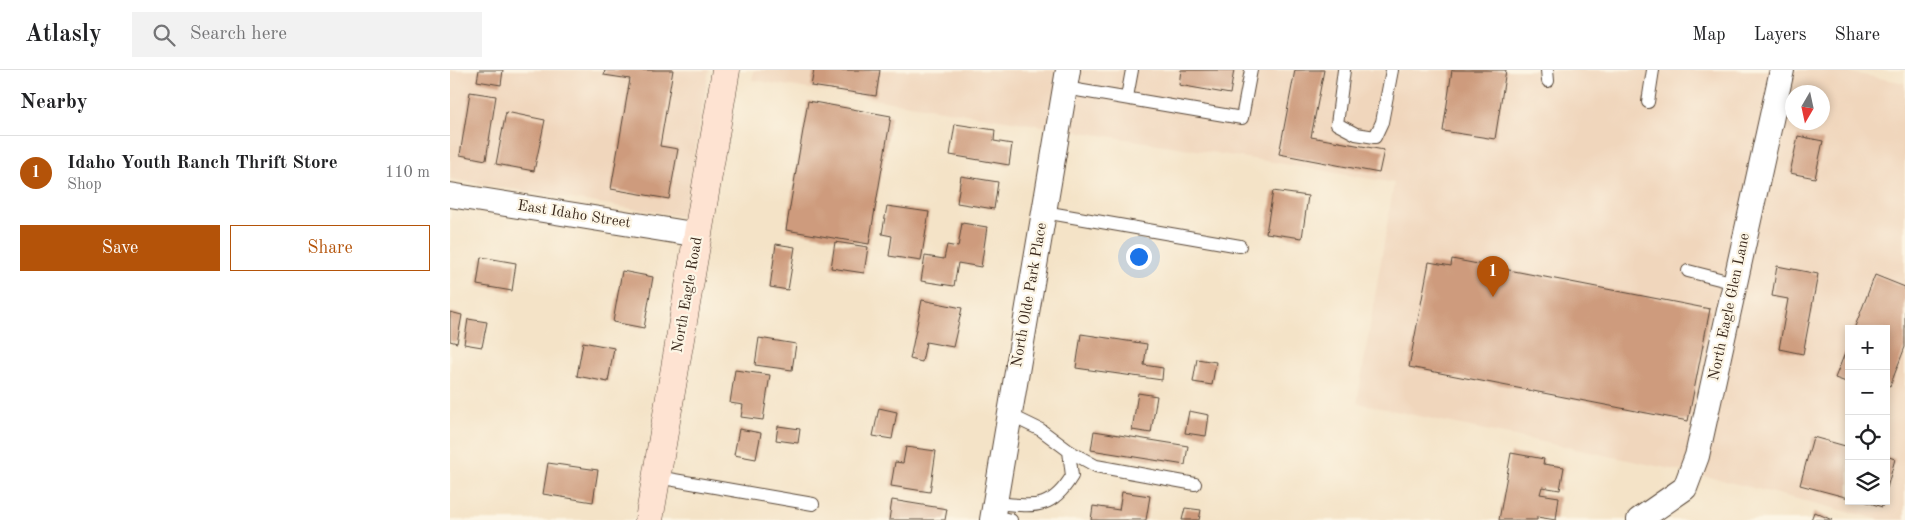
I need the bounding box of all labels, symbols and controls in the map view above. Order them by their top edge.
search box [132,12,482,57]
icon: search [150,21,178,49]
text: Atlasly [25,23,102,47]
text: Search here [190,25,287,44]
text: Map [1692,26,1726,44]
text: Layers [1754,26,1806,44]
text: Share [1834,26,1880,44]
north arrow [1785,85,1830,130]
text: Nearby [20,92,88,113]
text: Idaho Youth Ranch Thrift Store [67,154,338,173]
text: 1 [31,165,41,181]
text: 110 m [385,165,430,181]
text: Shop [67,177,102,193]
street label: East Idaho Street [516,199,632,231]
street label: North Olde Park Place [1010,221,1050,368]
button: Save [20,225,220,271]
button: Share [230,225,430,271]
street label: North Eagle Glen Lane [1707,232,1753,382]
street label: North Eagle Road [670,236,706,354]
your location [1126,244,1152,270]
pin: 1 [1477,256,1509,297]
map controls [1845,325,1890,505]
button: + [1845,325,1890,370]
button: − [1845,370,1890,415]
button: locate [1845,415,1890,460]
button: layers [1845,460,1890,505]

